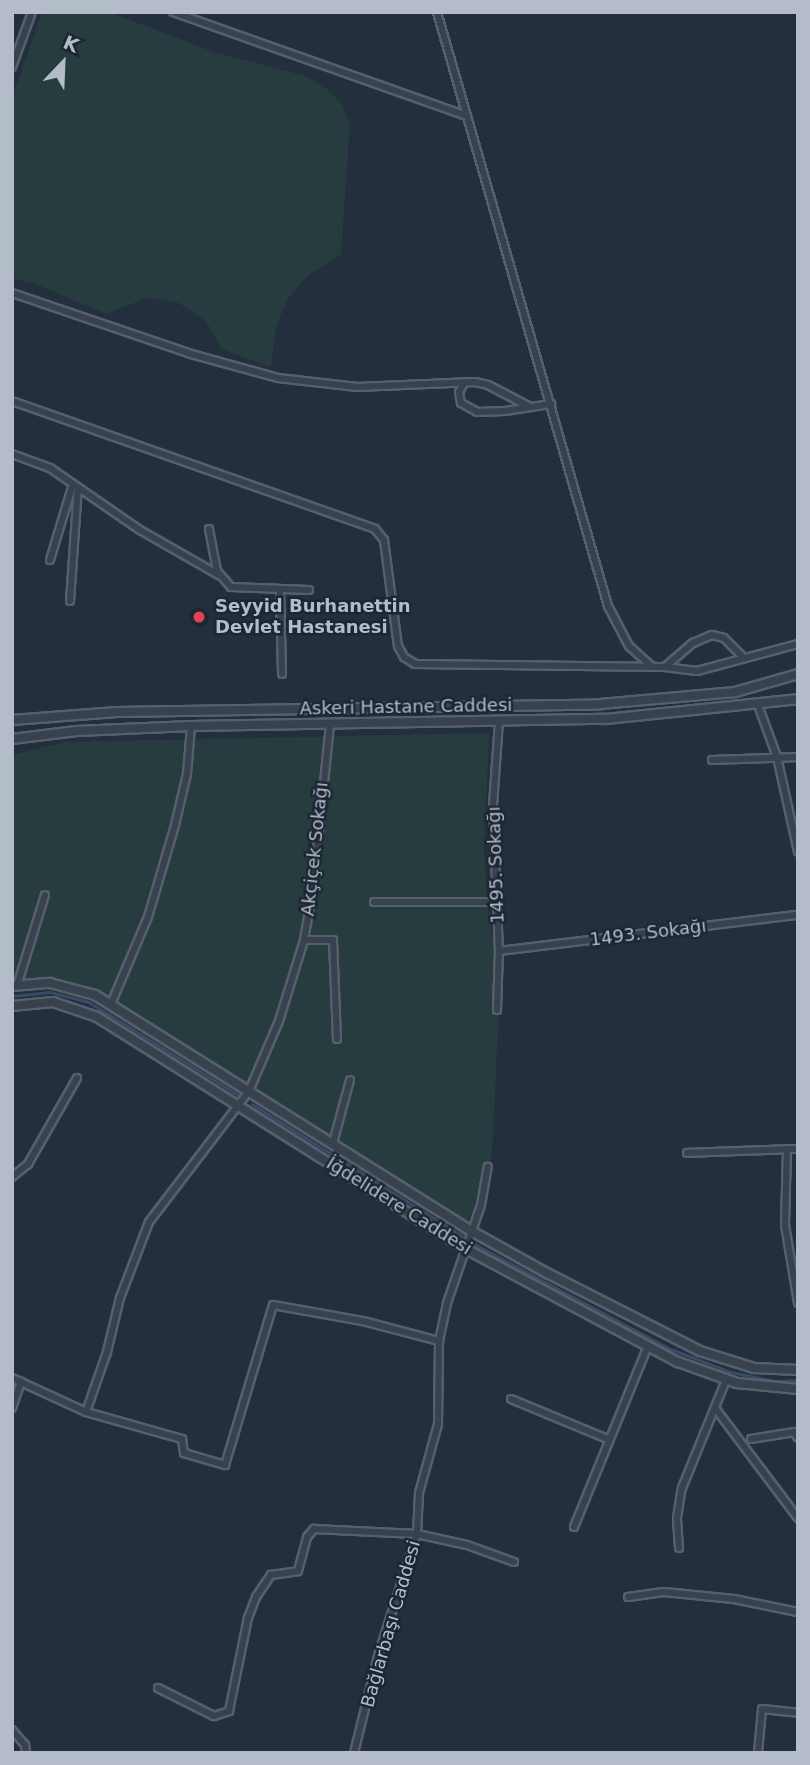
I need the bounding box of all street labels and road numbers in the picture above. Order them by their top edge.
street label: Askeri Hastane Caddesi [299,694,513,720]
street label: Akçiçek Sokağı [297,781,333,917]
street label: 1495. Sokağı [483,806,509,924]
street label: 1493. Sokağı [588,915,708,951]
street label: İğdelidere Caddesi [322,1152,476,1260]
street label: Bağlarbaşı Caddesi [357,1538,425,1710]

